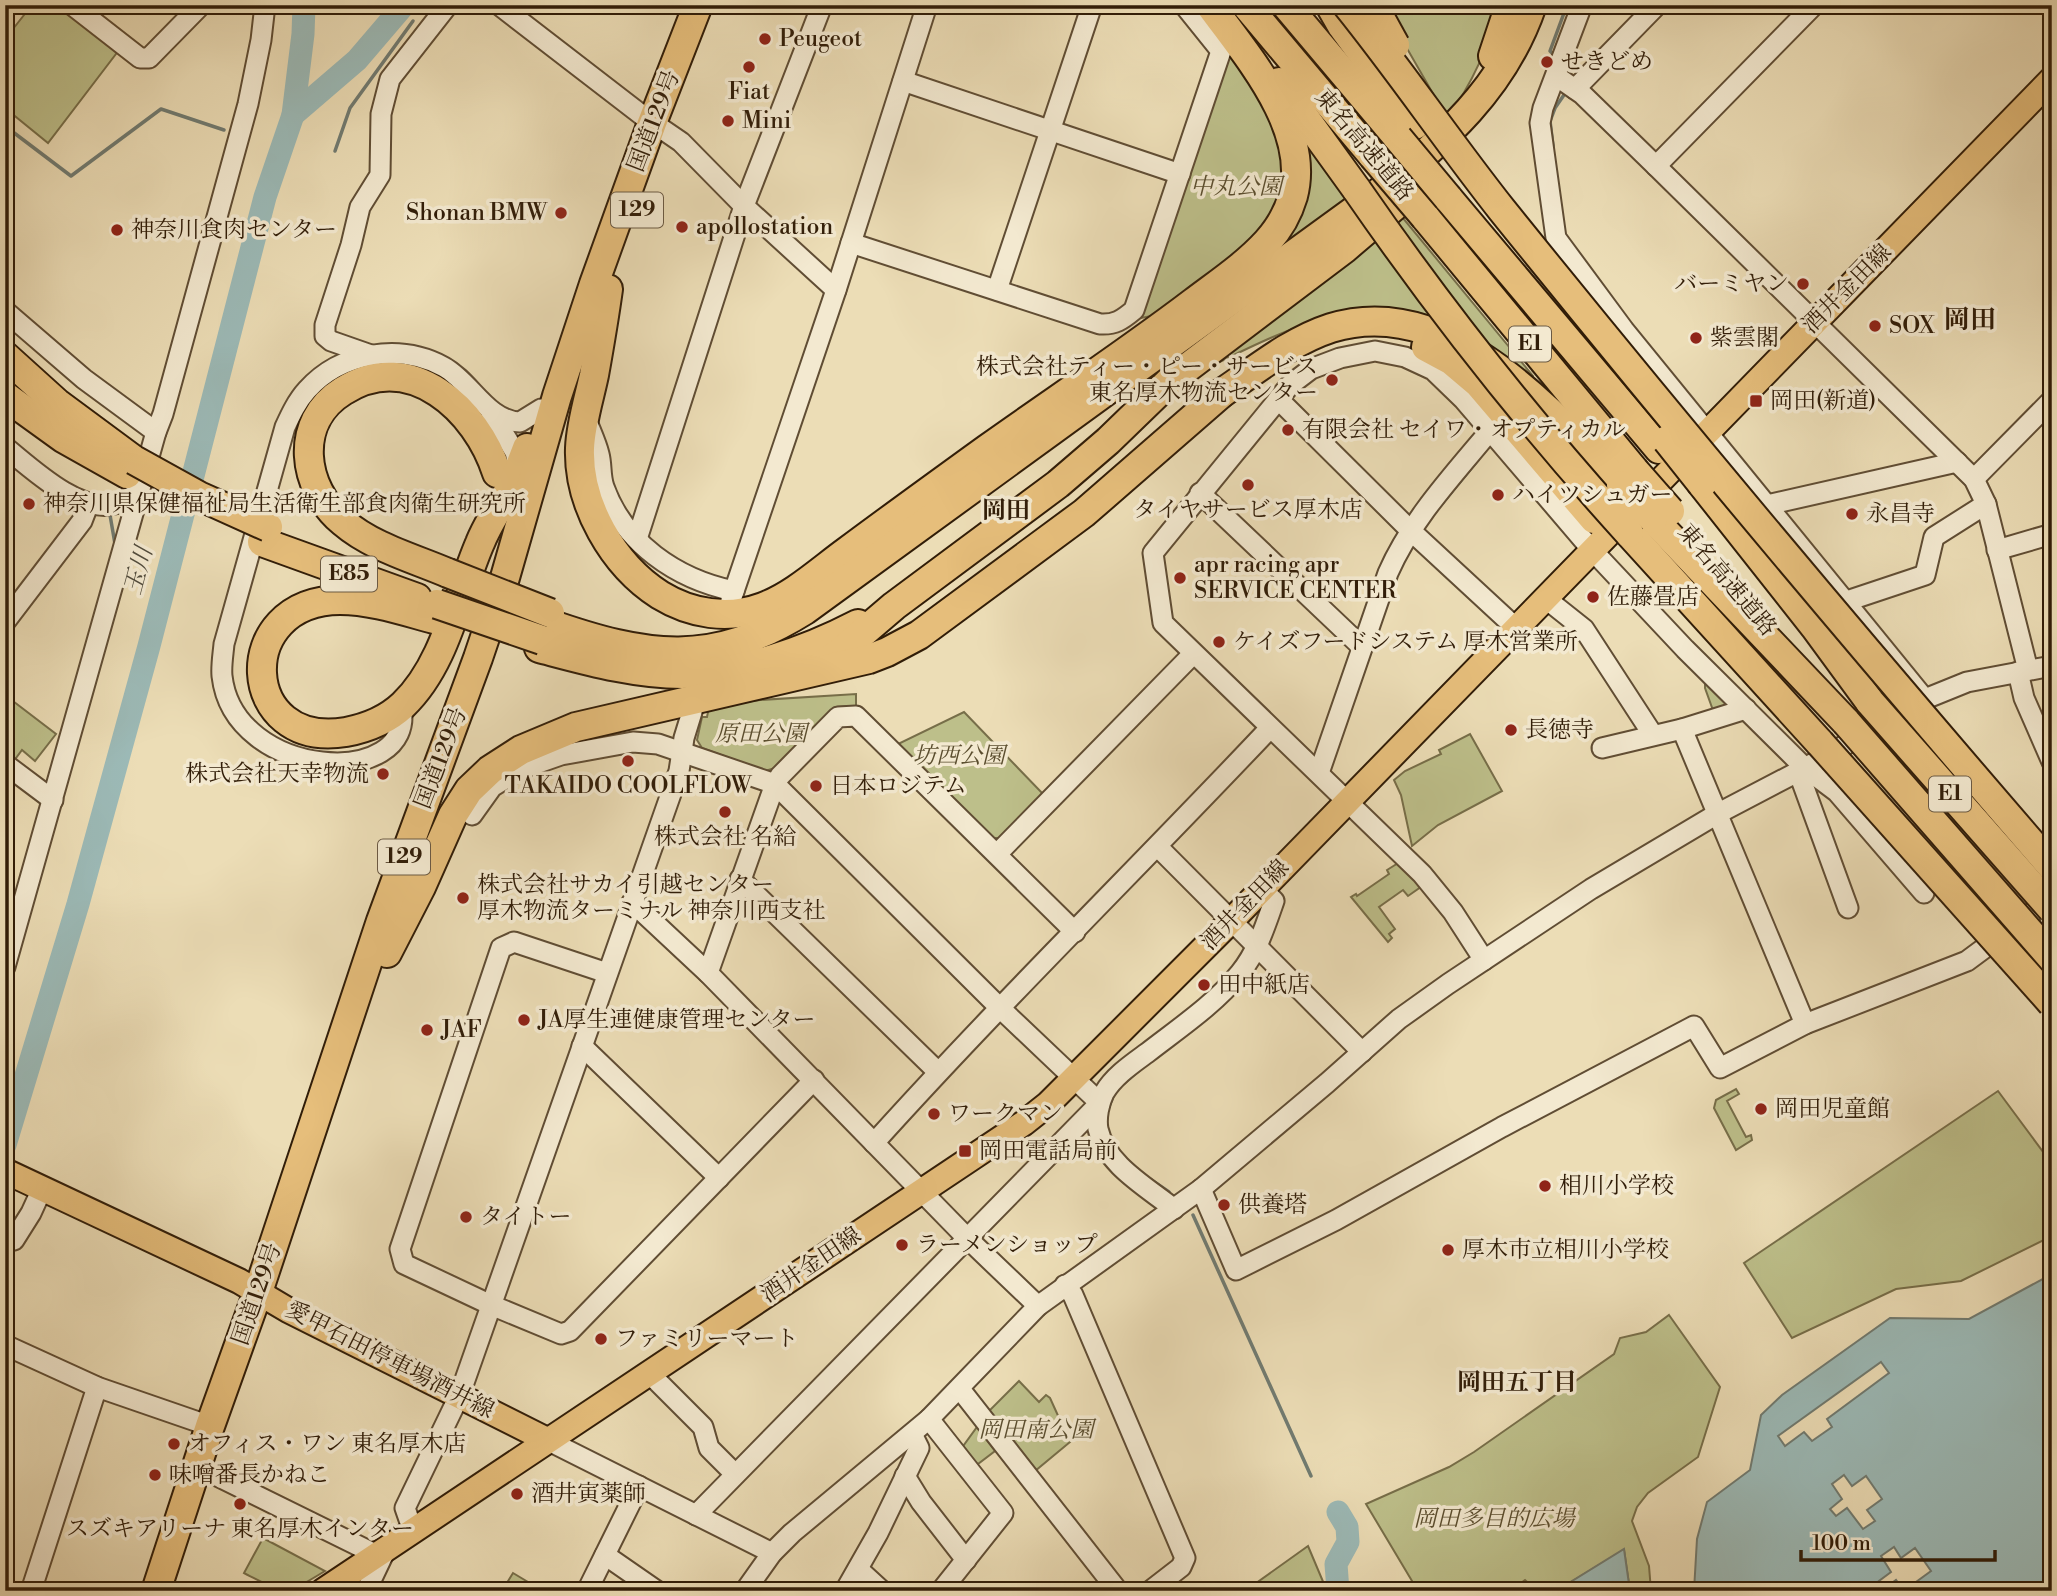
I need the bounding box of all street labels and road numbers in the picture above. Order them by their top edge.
street label: 国道129号 [622,66,686,176]
street label: 東名高速道路 [1309,83,1419,207]
road number: 129 [611,192,663,228]
street label: 酒井金田線 [1796,238,1898,340]
road number: E1 [1509,326,1551,362]
street label: 東名高速道路 [1672,518,1782,642]
road number: E85 [321,556,377,592]
street label: 国道129号 [409,703,473,813]
road number: E1 [1929,776,1971,812]
road number: 129 [378,840,430,874]
street label: 酒井金田線 [1195,854,1295,956]
street label: 酒井金田線 [756,1221,866,1309]
street label: 国道129号 [226,1239,288,1349]
street label: 愛甲石田停車場酒井線 [281,1295,499,1425]

